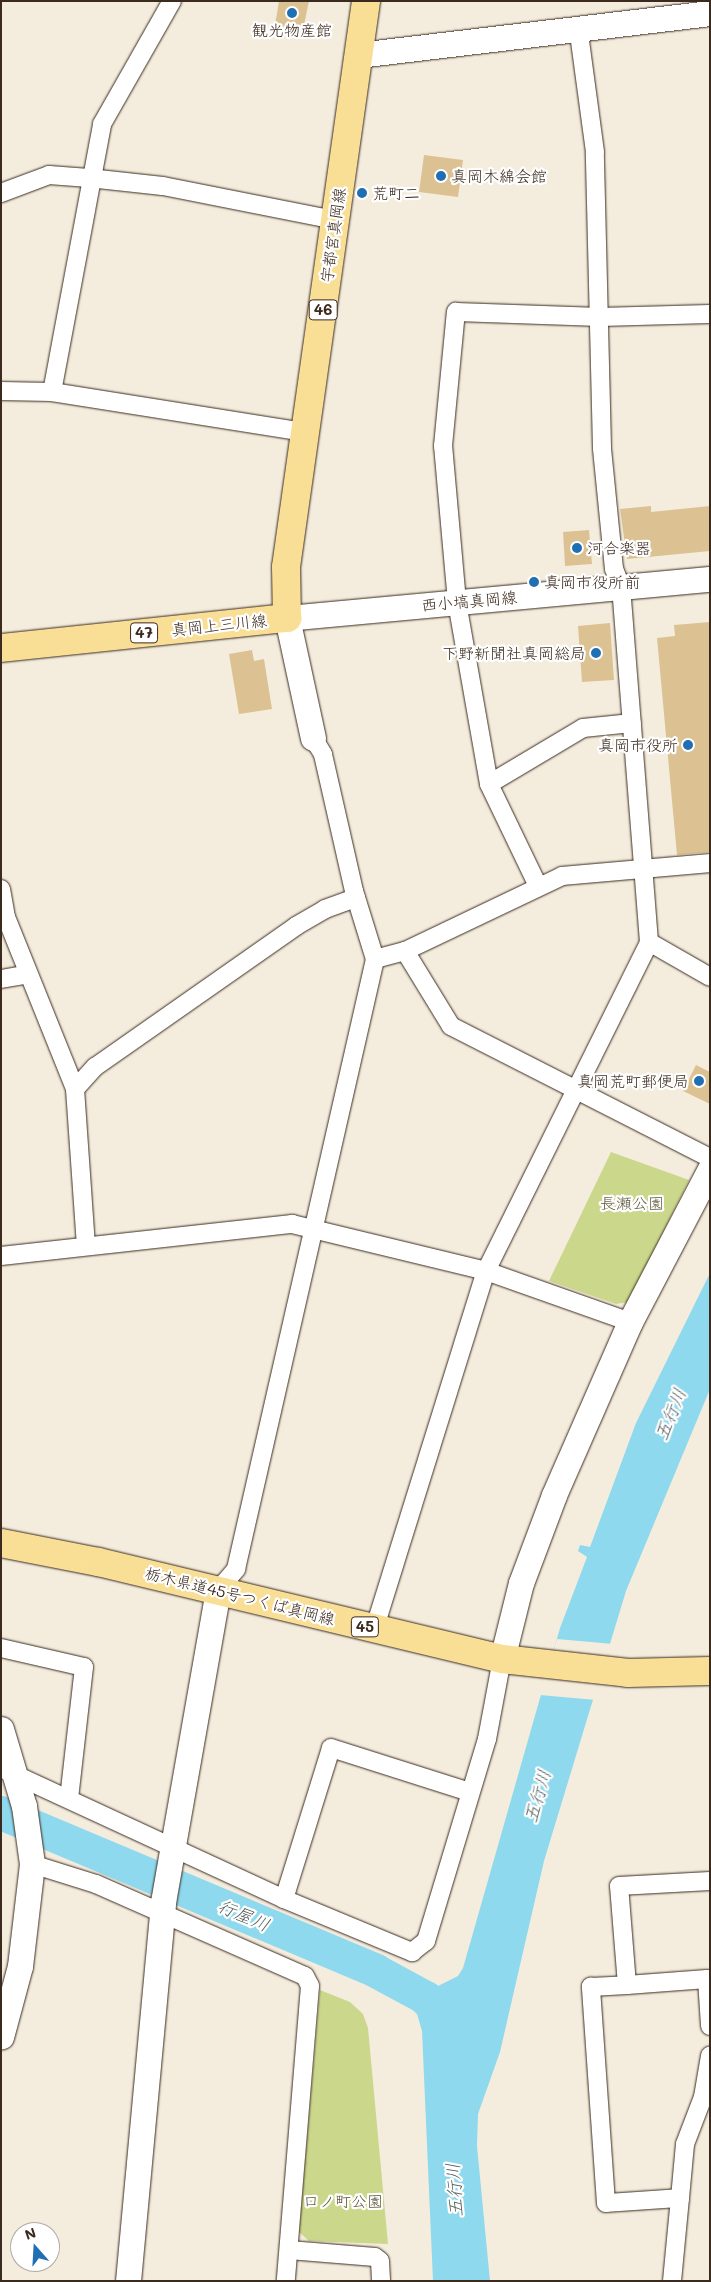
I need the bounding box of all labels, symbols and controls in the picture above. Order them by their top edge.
marker: 観光物産館 [286,7,298,19]
place label: 観光物産館 [252,20,332,40]
place label: 真岡木綿会館 [451,166,547,186]
marker: 真岡木綿会館 [435,170,447,182]
place label: 荒町二 [372,183,420,203]
street label: 宇都宮真岡線 [317,186,349,284]
marker: 荒町二 [356,187,368,199]
road number: 46 [308,298,338,322]
place label: 河合楽器 [587,538,651,558]
marker: 河合楽器 [571,542,583,554]
place label: 真岡市役所前 [544,572,640,592]
marker: 真岡市役所前 [528,576,540,588]
street label: 西小塙真岡線 [420,587,518,615]
street label: 真岡上三川線 [170,610,268,640]
road number: 47 [129,620,159,646]
place label: 下野新聞社真岡総局 [442,643,586,663]
marker: 下野新聞社真岡総局 [590,647,602,659]
place label: 真岡市役所 [598,735,678,755]
marker: 真岡市役所 [682,739,694,751]
place label: 真岡荒町郵便局 [577,1071,689,1091]
marker: 真岡荒町郵便局 [693,1075,705,1087]
park label: 長瀬公園 [600,1193,664,1213]
water label: 五行川 [650,1385,690,1443]
street label: 栃木県道45号つくば真岡線 [143,1563,337,1629]
road number: 45 [350,1614,380,1640]
water label: 五行川 [519,1767,555,1825]
water label: 行屋川 [215,1895,273,1935]
water label: 五行川 [441,2162,467,2218]
park label: 口ノ町公園 [303,2191,383,2211]
north arrow [10,2222,60,2272]
text: N [22,2223,38,2244]

